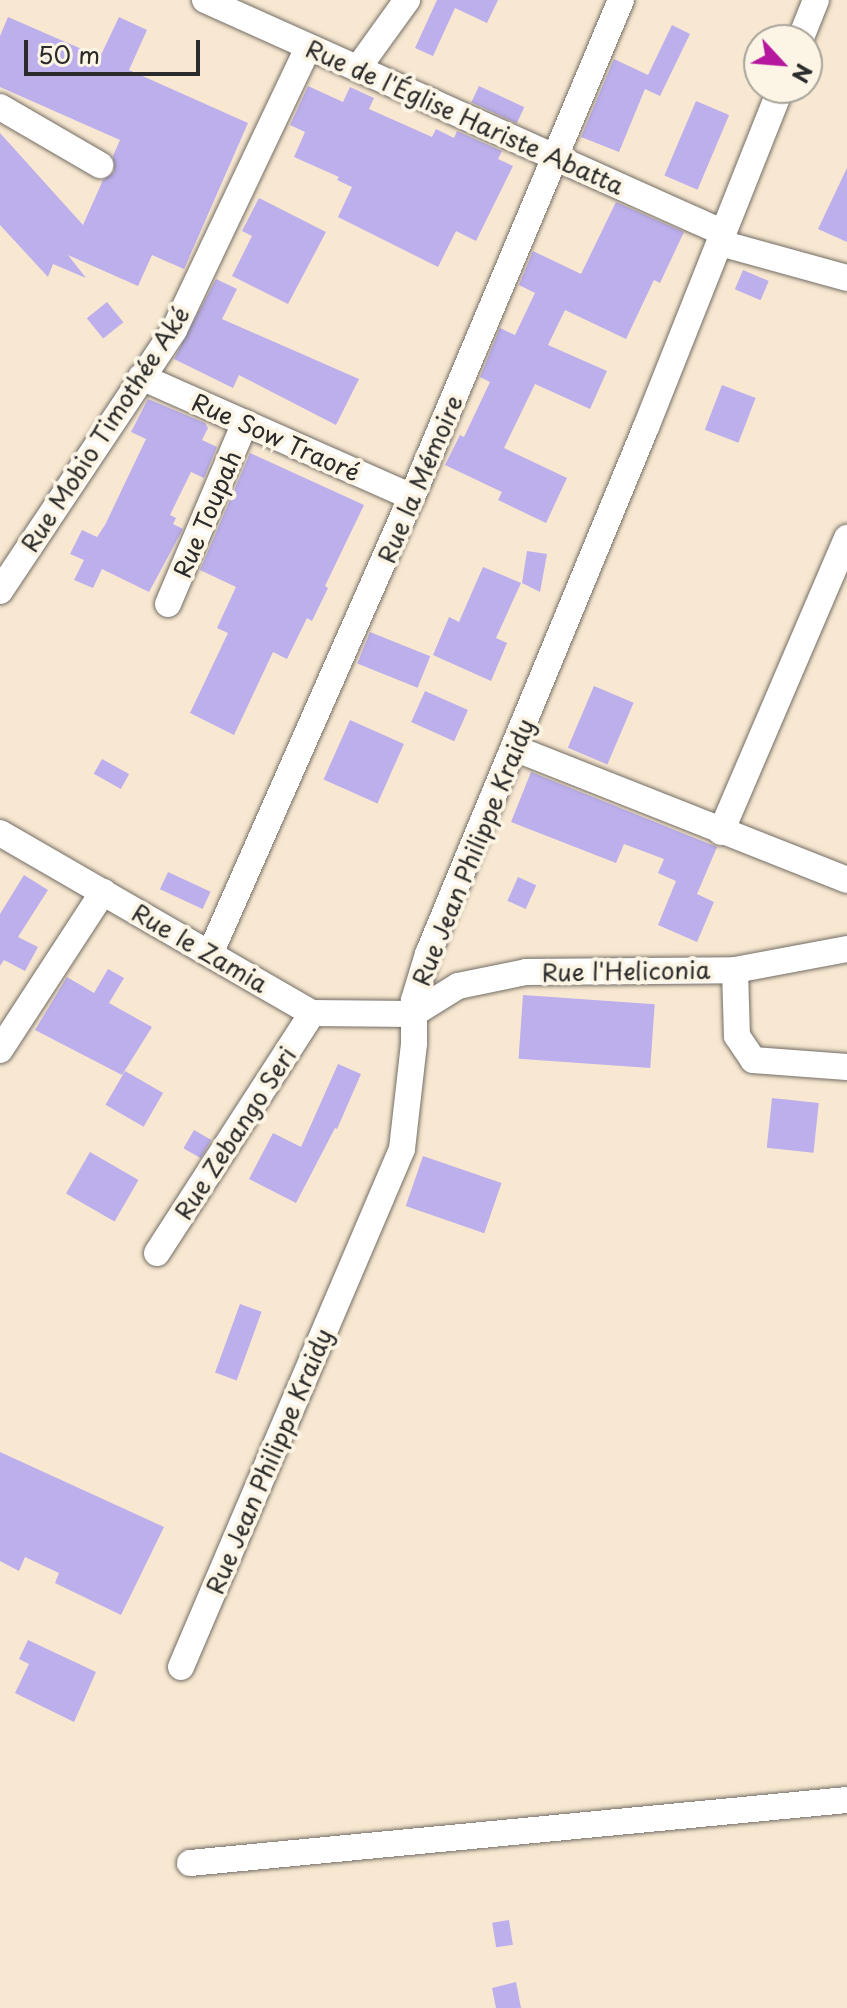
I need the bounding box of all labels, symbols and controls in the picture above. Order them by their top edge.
scale bar [28,24,204,74]
north arrow [743,24,823,104]
street label: Rue de l'Église Hariste Abatta [301,34,629,200]
text: 50 m [38,36,100,72]
text: N [785,59,822,89]
street label: Rue Mobio Timothée Aké [14,300,196,558]
street label: Rue Sow Traoré [187,387,365,487]
street label: Rue la Mémoire [371,389,469,569]
street label: Rue Toupah [167,445,247,583]
street label: Rue Jean Philippe Kraidy [405,713,541,991]
street label: Rue le Zamia [126,897,274,999]
street label: Rue l'Heliconia [540,955,712,987]
street label: Rue Zebango Seri [168,1040,302,1226]
street label: Rue Jean Philippe Kraidy [199,1322,339,1600]

